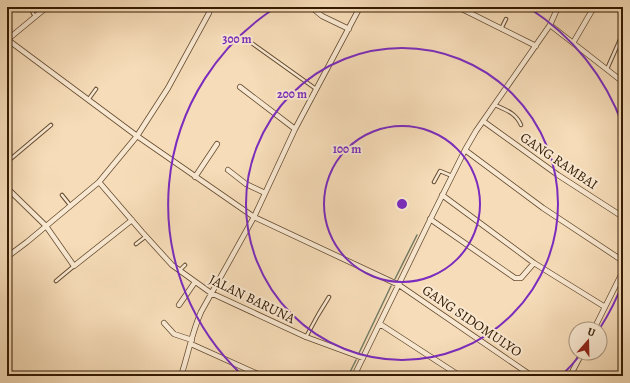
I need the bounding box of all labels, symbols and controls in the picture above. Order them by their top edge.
text: 300 m [222,31,252,47]
text: 200 m [277,86,307,102]
street label: GANG RAMBAI [516,128,602,194]
text: 100 m [333,141,361,157]
centre of rings [395,197,409,211]
street label: JALAN BARUNA [206,270,299,328]
street label: GANG SIDOMULYO [418,281,526,362]
north arrow [568,321,608,361]
text: U [585,324,598,341]

